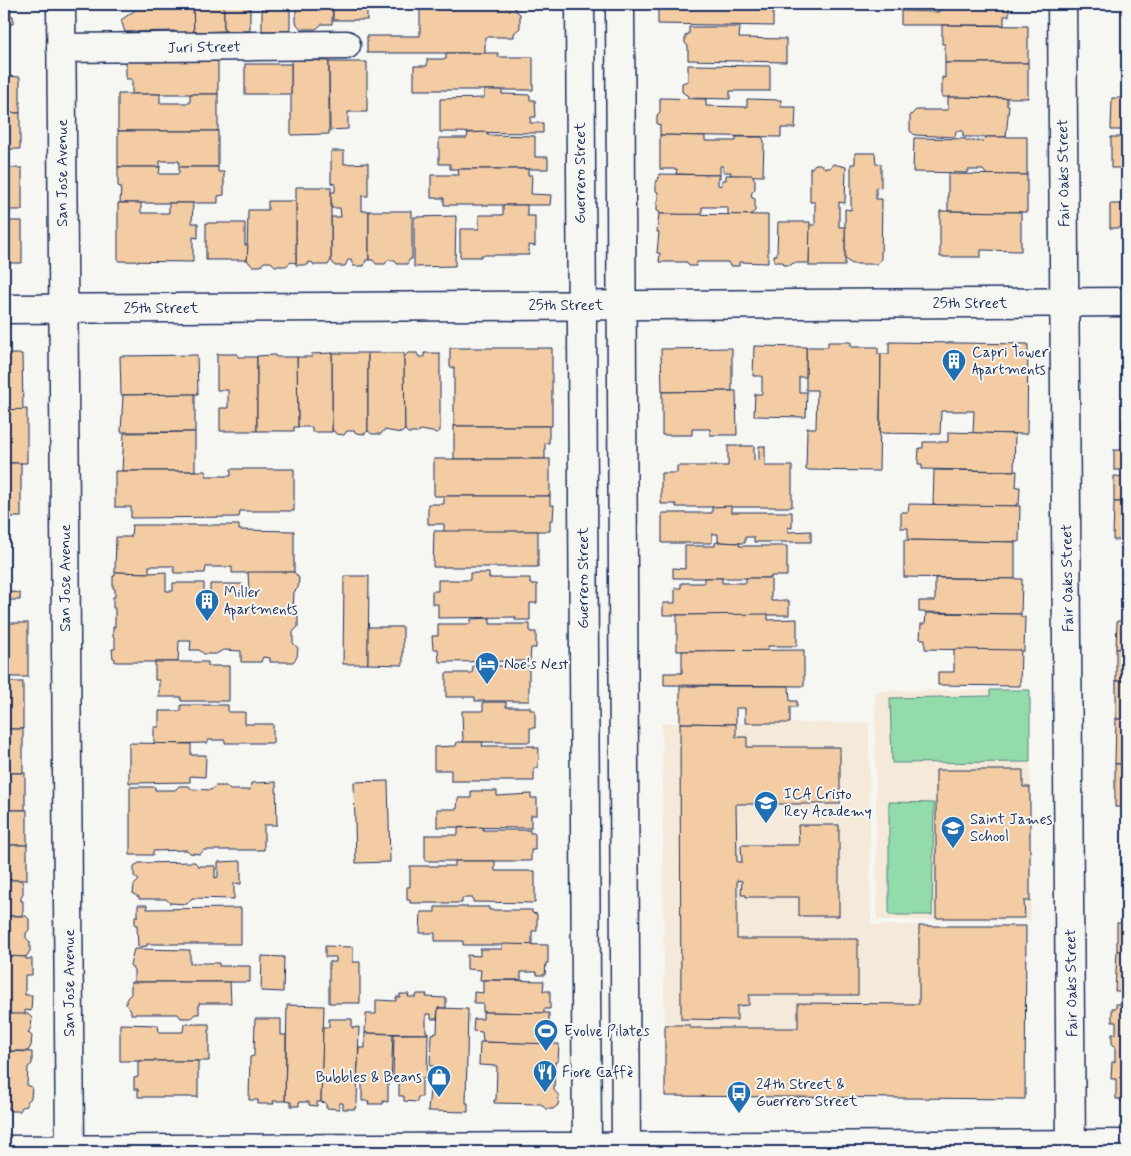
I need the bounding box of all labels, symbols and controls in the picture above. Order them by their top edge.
street label: Juri Street [167,37,241,59]
street label: San Jose Avenue [53,119,73,227]
street label: Fair Oaks Street [1053,119,1075,227]
street label: Guerrero Street [571,122,591,224]
street label: 25th Street [933,294,1008,314]
street label: 25th Street [529,296,604,316]
street label: 25th Street [124,299,199,319]
place label: Capri Tower Apartments [972,343,1049,381]
building icon: Capri Tower Apartments [941,348,967,382]
street label: San Jose Avenue [56,524,76,632]
street label: Fair Oaks Street [1057,524,1079,632]
street label: Guerrero Street [574,527,594,629]
place label: Miller Apartments [224,583,298,621]
building icon: Miller Apartments [194,588,220,622]
hotel icon: Noe's Nest [474,651,500,685]
place label: Noe's Nest [504,655,569,675]
place label: ICA Cristo Rey Academy [784,785,872,822]
school or university icon: ICA Cristo Rey Academy [753,790,779,824]
place label: Saint James School [970,810,1052,847]
school or university icon: Saint James School [940,815,966,849]
street label: San Jose Avenue [60,929,80,1037]
street label: Fair Oaks Street [1061,929,1083,1037]
sports icon: Evolve Pilates [533,1018,559,1052]
place label: Evolve Pilates [564,1022,650,1042]
restaurant icon: Fiore Caffè [532,1059,558,1093]
place label: Fiore Caffè [562,1063,633,1083]
shop icon: Bubbles & Beans [426,1064,452,1098]
place label: Bubbles & Beans [316,1068,422,1088]
place label: 24th Street & Guerrero Street [756,1075,858,1112]
bus stop icon: 24th Street & Guerrero Street [726,1080,752,1114]

